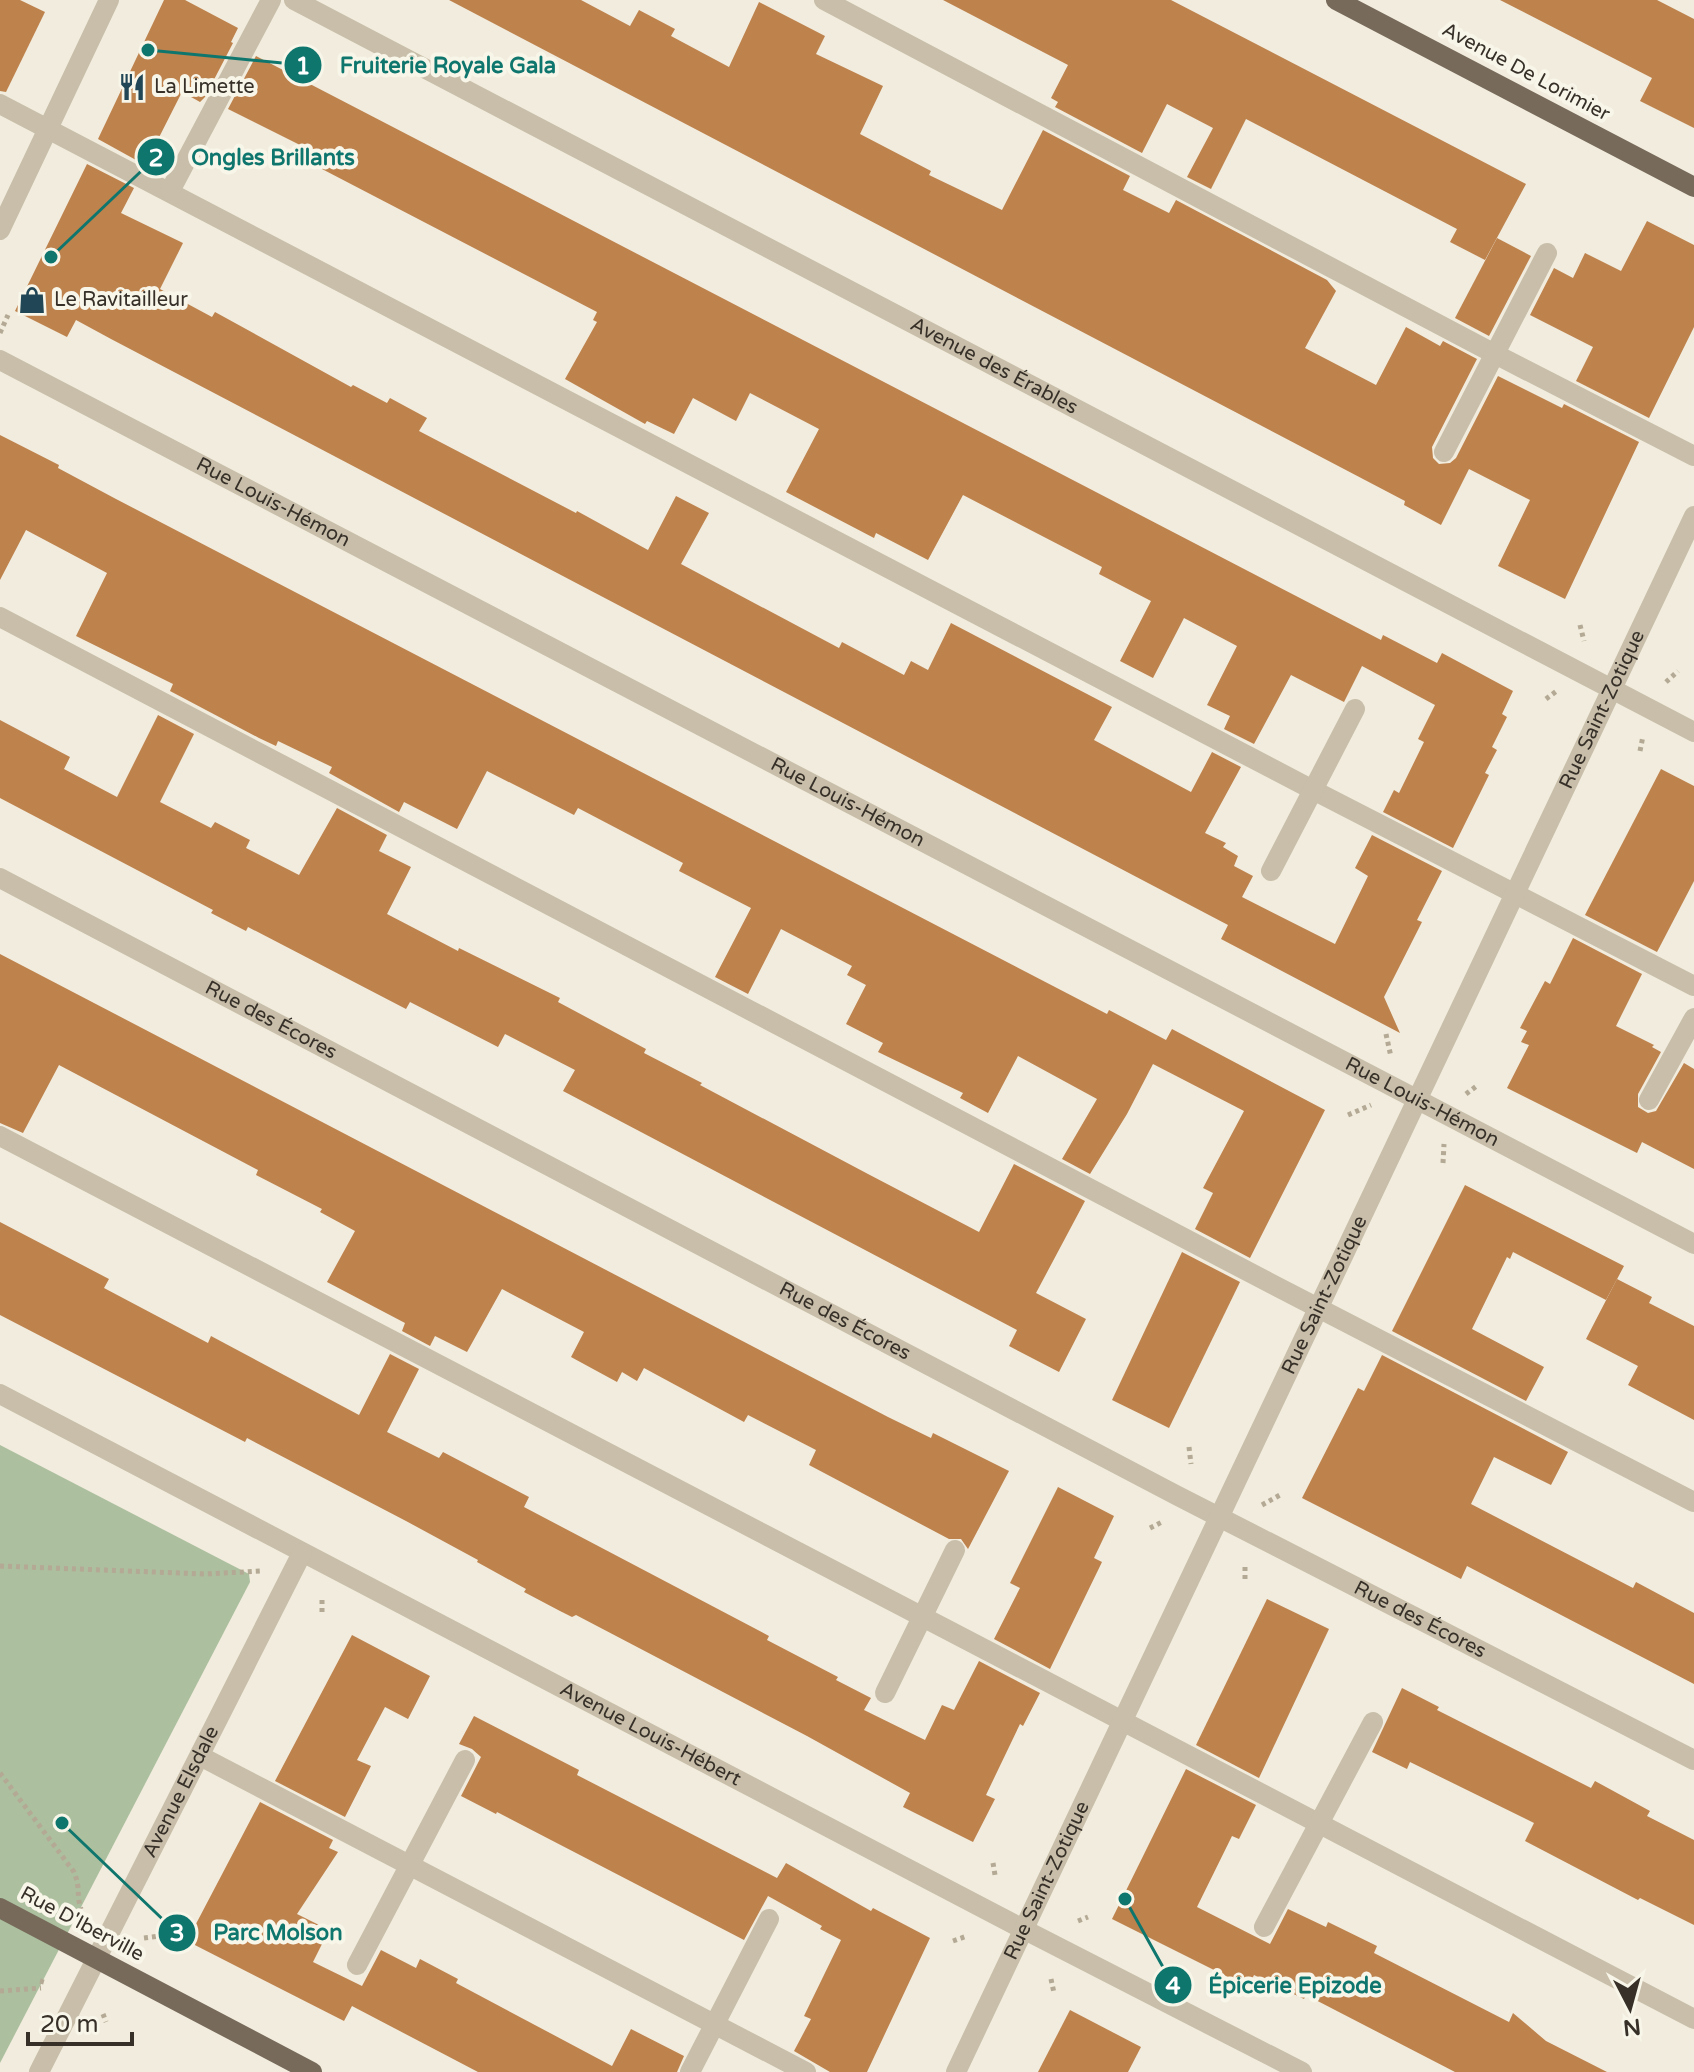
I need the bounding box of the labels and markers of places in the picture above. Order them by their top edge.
callout: Fruiterie Royale Gala [283,42,572,88]
restaurant icon: La Limette [117,72,147,102]
place label: La Limette [154,75,255,99]
callout: Ongles Brillants [136,134,371,180]
shop icon: Le Ravitailleur [17,285,47,315]
place label: Le Ravitailleur [54,288,188,312]
callout: Parc Molson [157,1910,359,1956]
callout: Épicerie Epizode [1153,1962,1398,2008]

